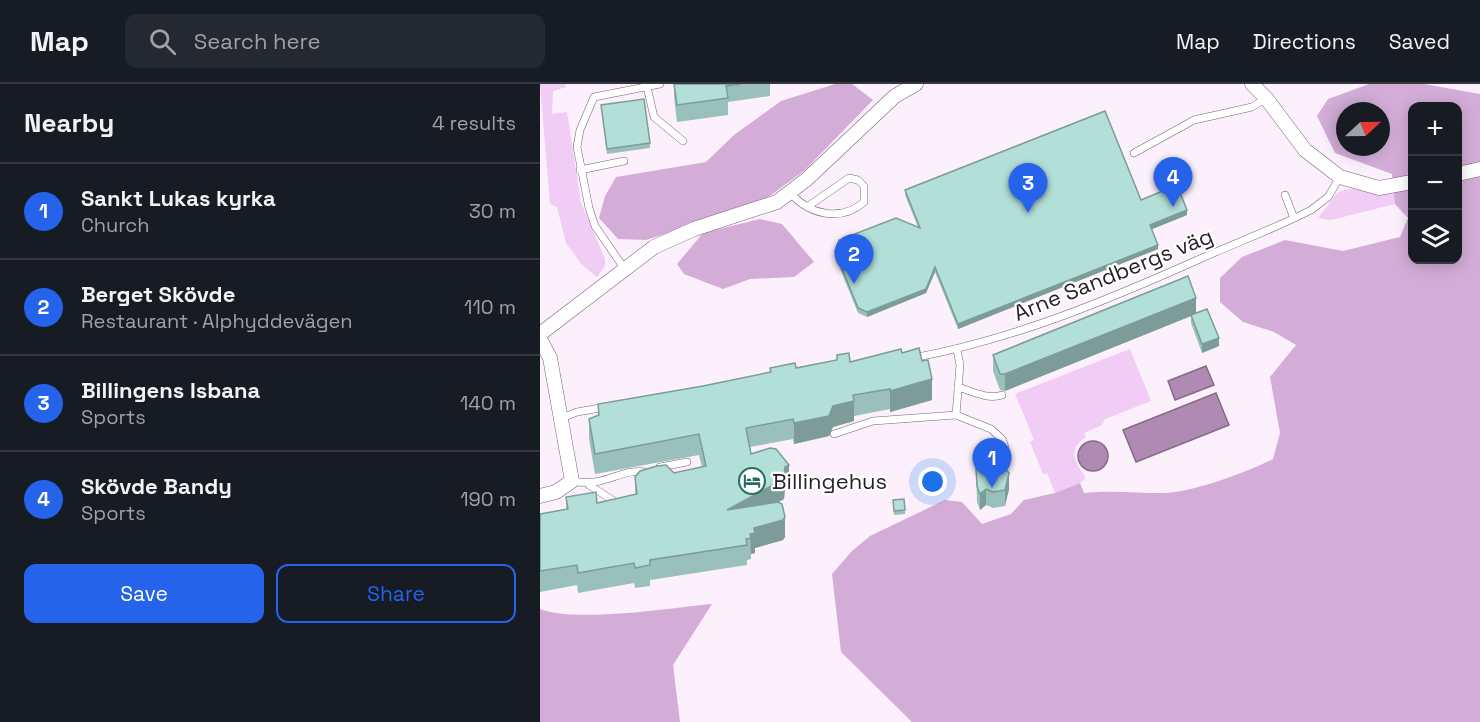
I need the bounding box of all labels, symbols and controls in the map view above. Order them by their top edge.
search box [125,14,545,68]
text: Map [30,23,89,59]
icon: search [146,25,179,58]
text: Search here [194,27,321,55]
text: Map [1176,28,1220,55]
text: Directions [1253,28,1356,55]
text: Saved [1389,28,1450,55]
north arrow [1336,102,1390,156]
map controls [1408,102,1462,264]
button: + [1408,102,1462,156]
text: Nearby [24,106,114,140]
text: 4 results [432,110,516,136]
button: − [1408,156,1462,210]
pin: 4 [1154,158,1192,207]
pin: 3 [1008,164,1048,213]
text: Sankt Lukas kyrka [81,184,276,212]
text: 1 [39,198,48,224]
text: 30 m [469,198,516,224]
button: layers [1408,210,1462,264]
text: Church [81,212,150,238]
street label: Arne Sandbergs väg [1009,221,1217,327]
pin: 2 [834,234,874,284]
text: Berget Skövde [81,280,235,308]
text: 2 [38,294,49,320]
text: 110 m [464,294,516,320]
text: Restaurant · Alphyddevägen [81,308,353,334]
text: Billingens Isbana [81,376,260,404]
text: 3 [37,390,50,416]
text: 140 m [460,390,516,416]
text: Sports [81,404,146,430]
pin: 1 [972,438,1012,488]
hotel icon: Billingehus [737,466,767,496]
place label: Billingehus [772,467,887,495]
your location [918,467,947,496]
text: Skövde Bandy [81,472,232,500]
text: 4 [37,486,50,512]
text: 190 m [460,486,516,512]
text: Sports [81,500,146,526]
button: Save [24,564,264,623]
button: Share [276,564,516,623]

